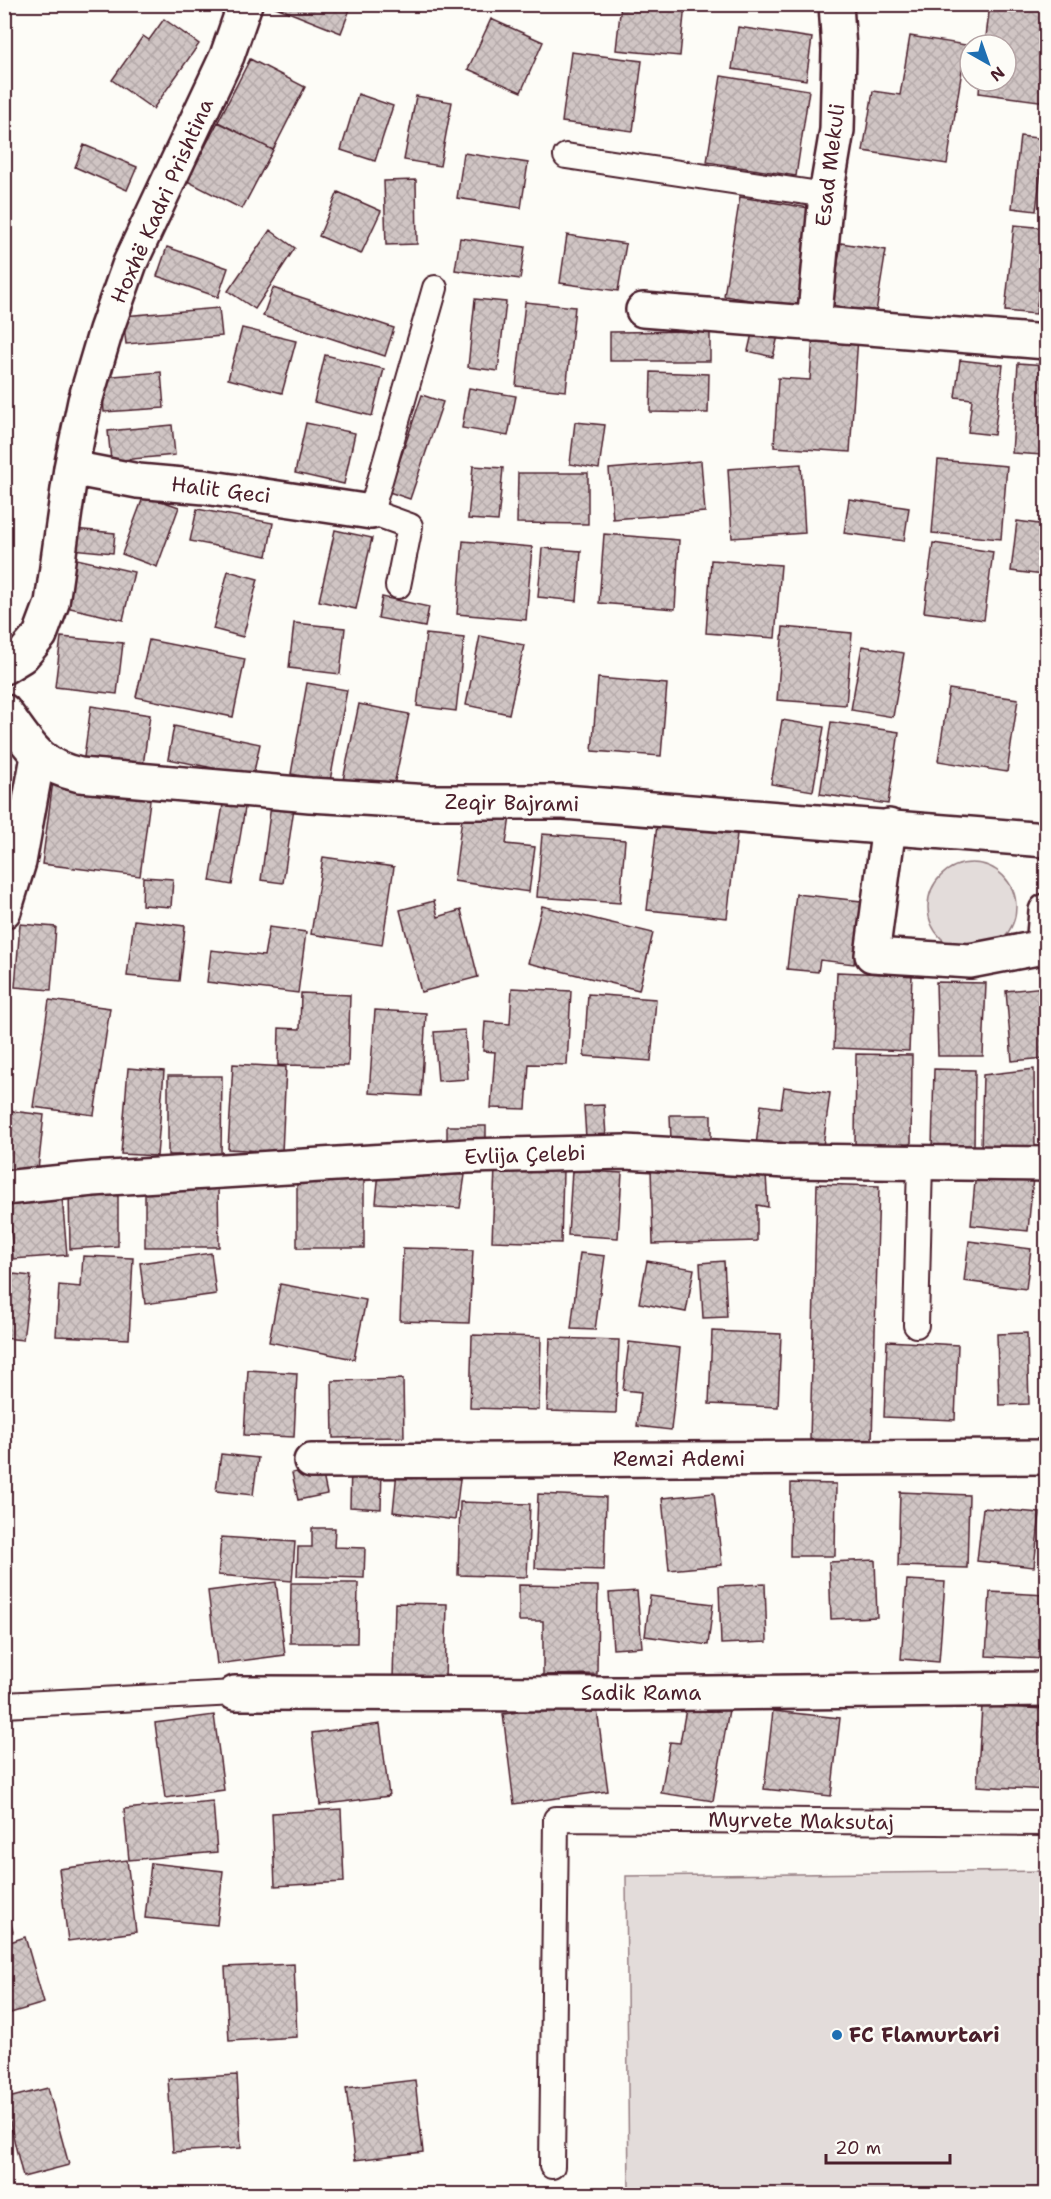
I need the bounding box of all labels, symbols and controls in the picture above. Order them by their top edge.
north arrow [958,33,1018,93]
text: N [986,62,1009,86]
street label: Hoxhë Kadri Prishtina [104,94,220,308]
street label: Esad Mekuli [809,102,851,228]
street label: Halit Geci [170,470,272,510]
street label: Zeqir Bajrami [444,788,580,818]
street label: Evlija Çelebi [464,1139,586,1171]
street label: Remzi Ademi [613,1445,745,1473]
street label: Sadik Rama [581,1679,701,1707]
street label: Myrvete Maksutaj [708,1805,894,1837]
place label: FC Flamurtari [849,2021,1000,2049]
marker: FC Flamurtari [830,2028,844,2042]
scale bar [826,2127,950,2165]
text: 20 m [835,2136,881,2160]

